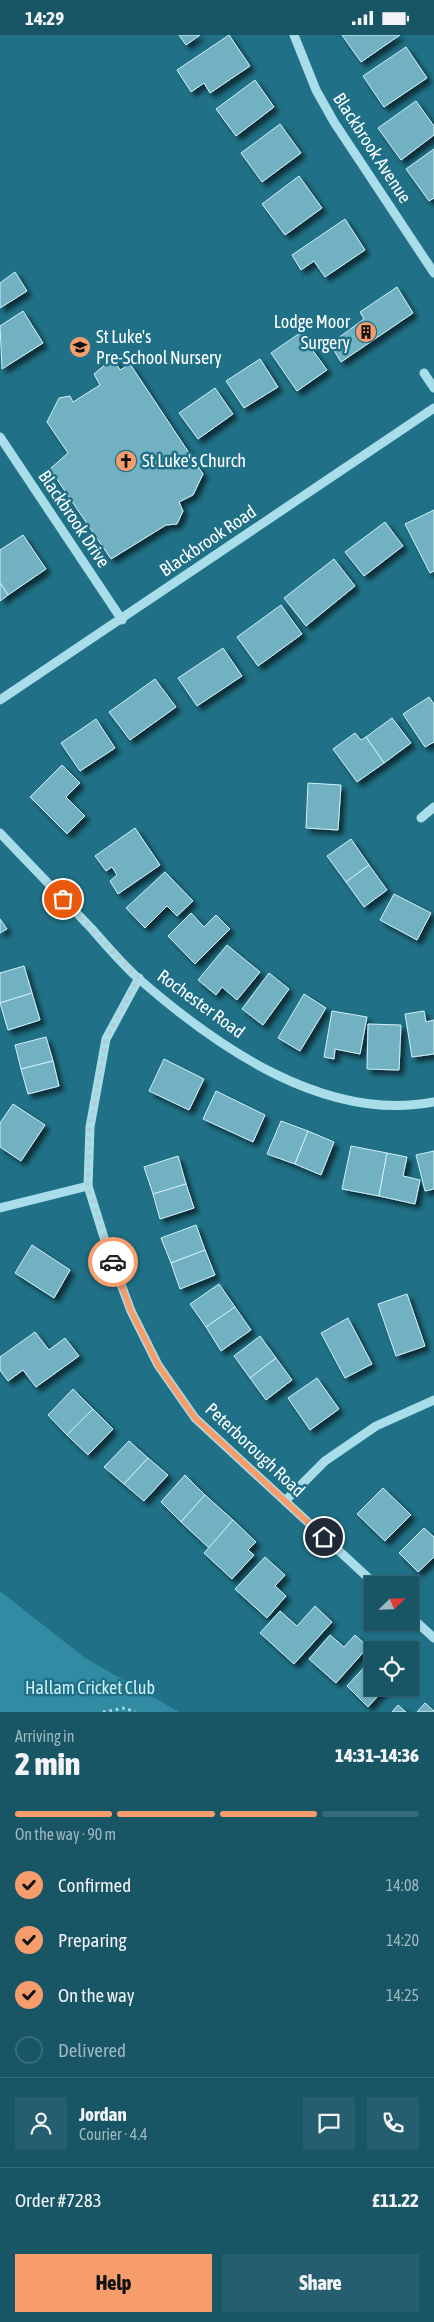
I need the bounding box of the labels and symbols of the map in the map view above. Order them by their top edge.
street label: Blackbrook Avenue [329,89,416,207]
place label: Lodge Moor Surgery [274,311,351,353]
building icon: Lodge Moor Surgery [354,320,378,344]
place label: St Luke's Pre-School Nursery [96,326,222,368]
school or university icon: St Luke's Pre-School Nursery [68,335,92,359]
church icon: St Luke's Church [114,449,138,473]
place label: St Luke's Church [142,450,246,471]
street label: Blackbrook Drive [34,466,115,571]
street label: Blackbrook Road [156,501,260,581]
pin [42,878,84,920]
street label: Rochester Road [154,965,249,1042]
courier [88,1237,138,1287]
street label: Peterborough Road [201,1398,309,1501]
pin [303,1516,345,1558]
north arrow [364,1576,419,1631]
park label: Hallam Cricket Club [25,1677,155,1698]

